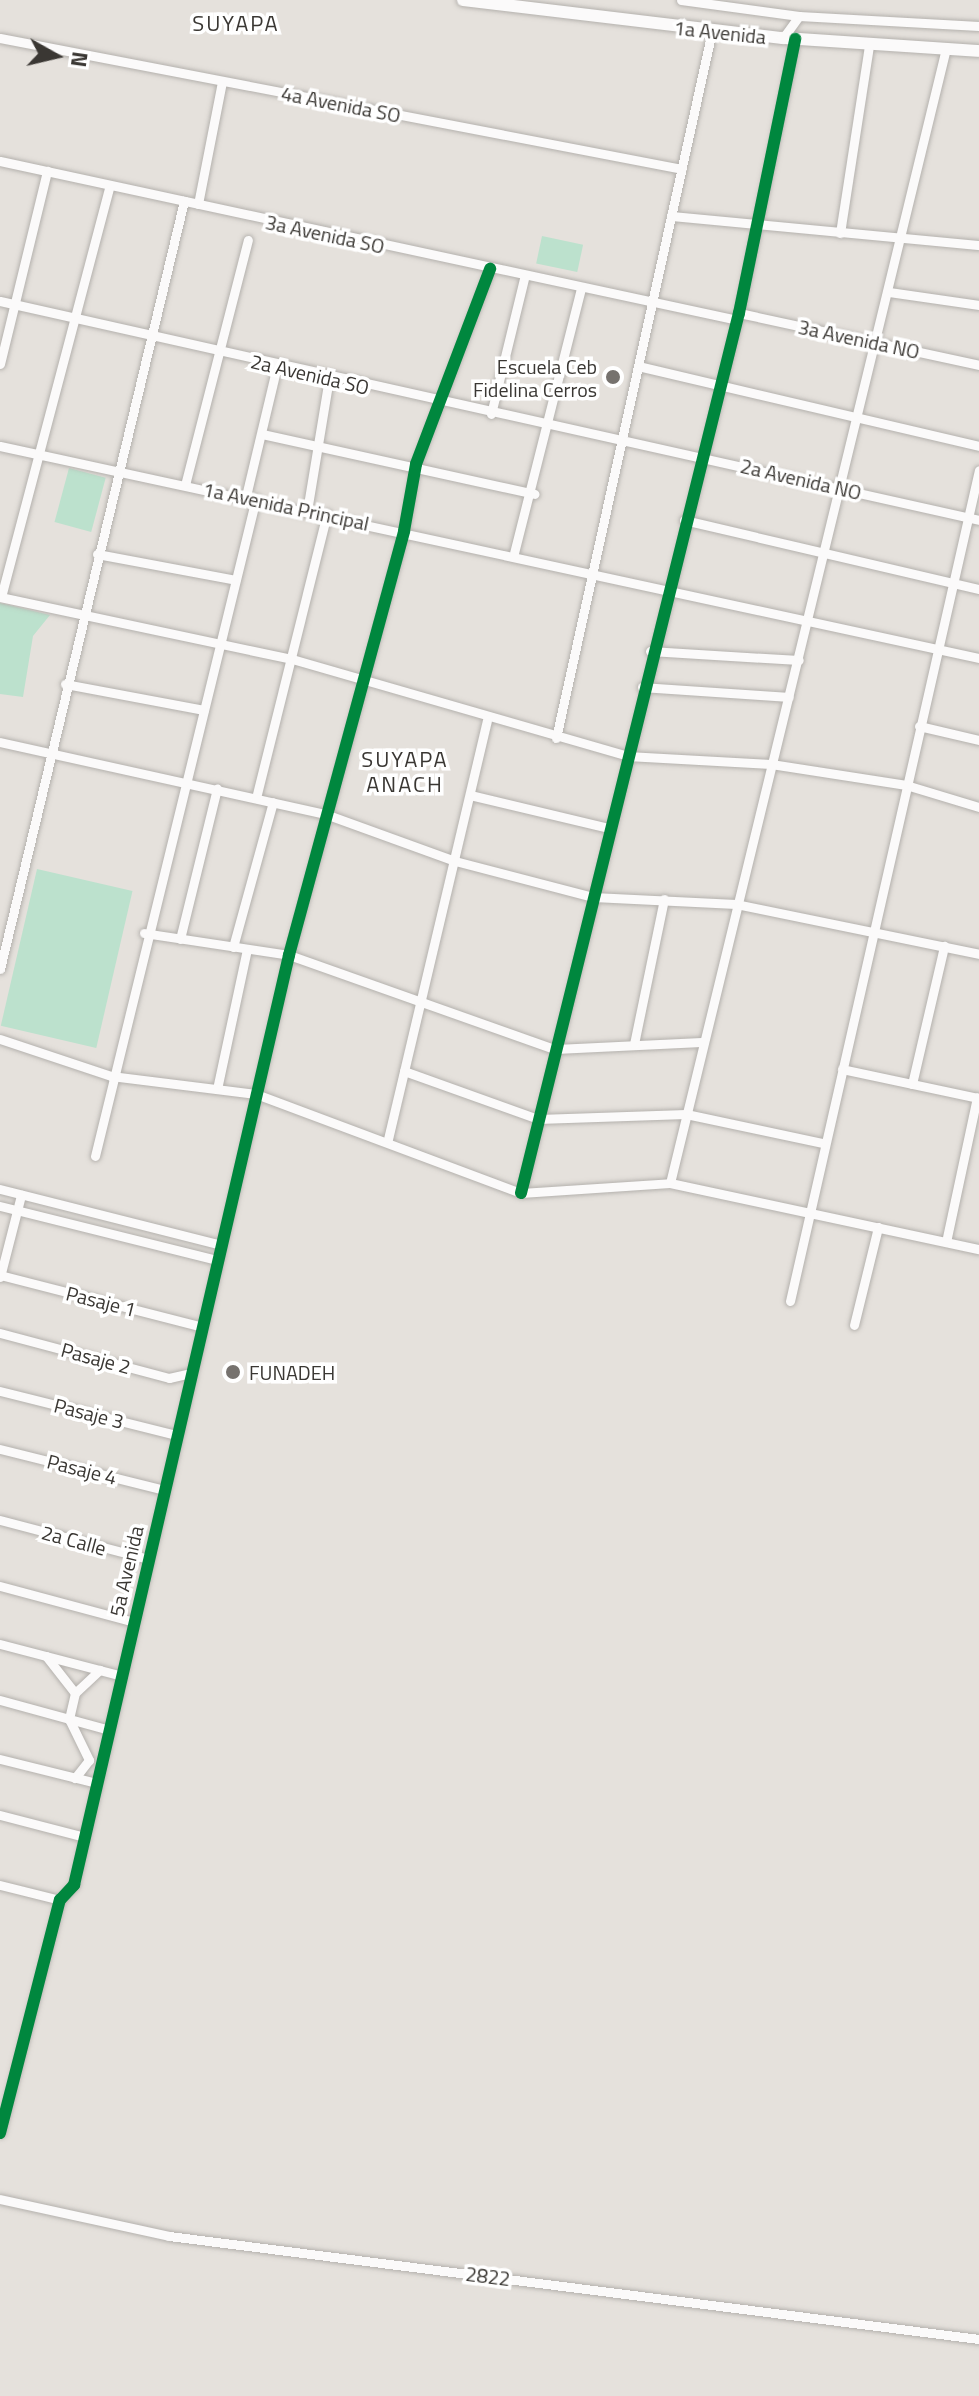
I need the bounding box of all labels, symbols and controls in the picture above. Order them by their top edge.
district label: SUYAPA [192,11,280,37]
street label: 1a Avenida [673,15,767,49]
north arrow [16,16,96,96]
text: N [62,49,98,69]
street label: 4a Avenida SO [279,81,403,127]
street label: 3a Avenida SO [263,210,387,258]
street label: 3a Avenida NO [796,314,922,364]
street label: 2a Avenida SO [248,349,372,399]
place label: Escuela Ceb Fidelina Cerros [473,354,597,401]
marker: Escuela Ceb Fidelina Cerros [604,368,622,386]
street label: 2a Avenida NO [738,453,864,505]
street label: 1a Avenida Principal [201,477,371,535]
district label: SUYAPA ANACH [361,746,449,798]
street label: Pasaje 1 [64,1281,138,1321]
street label: Pasaje 2 [59,1337,133,1379]
place label: FUNADEH [249,1360,335,1384]
marker: FUNADEH [224,1363,242,1381]
street label: Pasaje 3 [52,1393,126,1433]
street label: Pasaje 4 [45,1449,119,1489]
street label: 2a Calle [39,1520,109,1560]
street label: 5a Avenida [104,1523,148,1619]
street label: 2822 [464,2261,512,2291]

